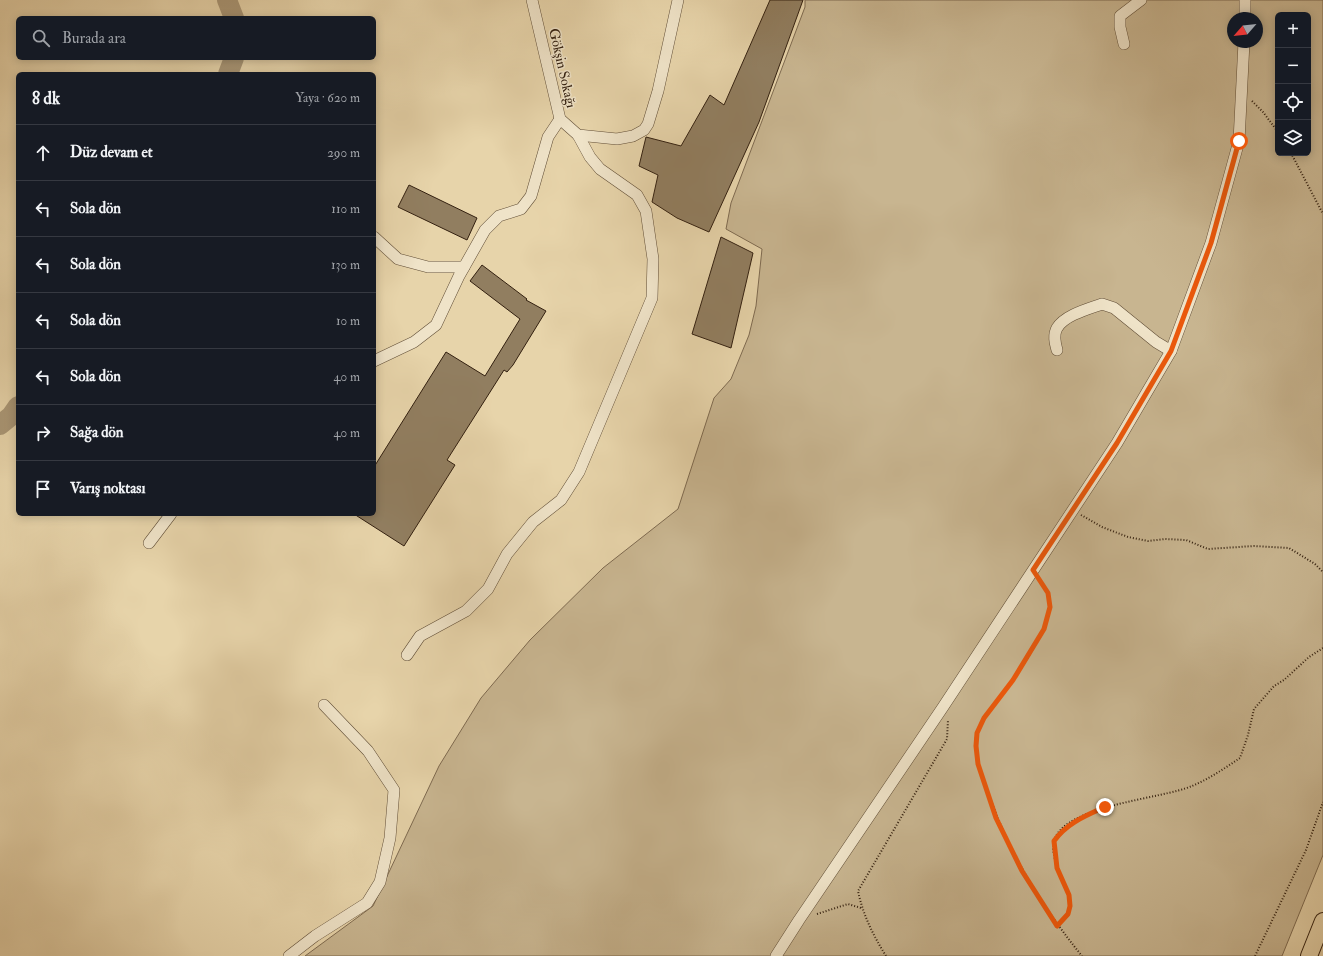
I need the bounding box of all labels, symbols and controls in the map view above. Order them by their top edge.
north arrow [1227,12,1263,48]
map controls [1275,12,1311,156]
button: + [1275,12,1311,48]
search box [16,16,376,60]
icon: search [30,27,52,49]
street label: Gökşin Sokağı [545,27,580,110]
text: Burada ara [62,29,126,48]
button: − [1275,48,1311,84]
button: locate [1275,84,1311,120]
text: 8 dk [32,88,60,109]
text: Yaya · 620 m [295,90,360,106]
button: layers [1275,120,1311,156]
route start [1230,132,1248,150]
icon: ahead [32,142,54,164]
text: Düz devam et [70,143,153,162]
text: 290 m [327,145,360,161]
icon: left [32,198,54,220]
text: Sola dön [70,199,121,218]
text: 110 m [331,201,360,217]
icon: left [32,254,54,276]
text: Sola dön [70,255,121,274]
text: 130 m [331,257,360,273]
icon: left [32,310,54,332]
text: Sola dön [70,311,121,330]
text: 10 m [336,313,360,329]
icon: left [32,366,54,388]
text: Sola dön [70,367,121,386]
text: 40 m [334,369,360,385]
icon: right [32,422,54,444]
text: Sağa dön [70,423,124,442]
text: 40 m [334,425,360,441]
icon: arrive [32,478,54,500]
text: Varış noktası [70,479,145,498]
route end [1096,798,1114,816]

